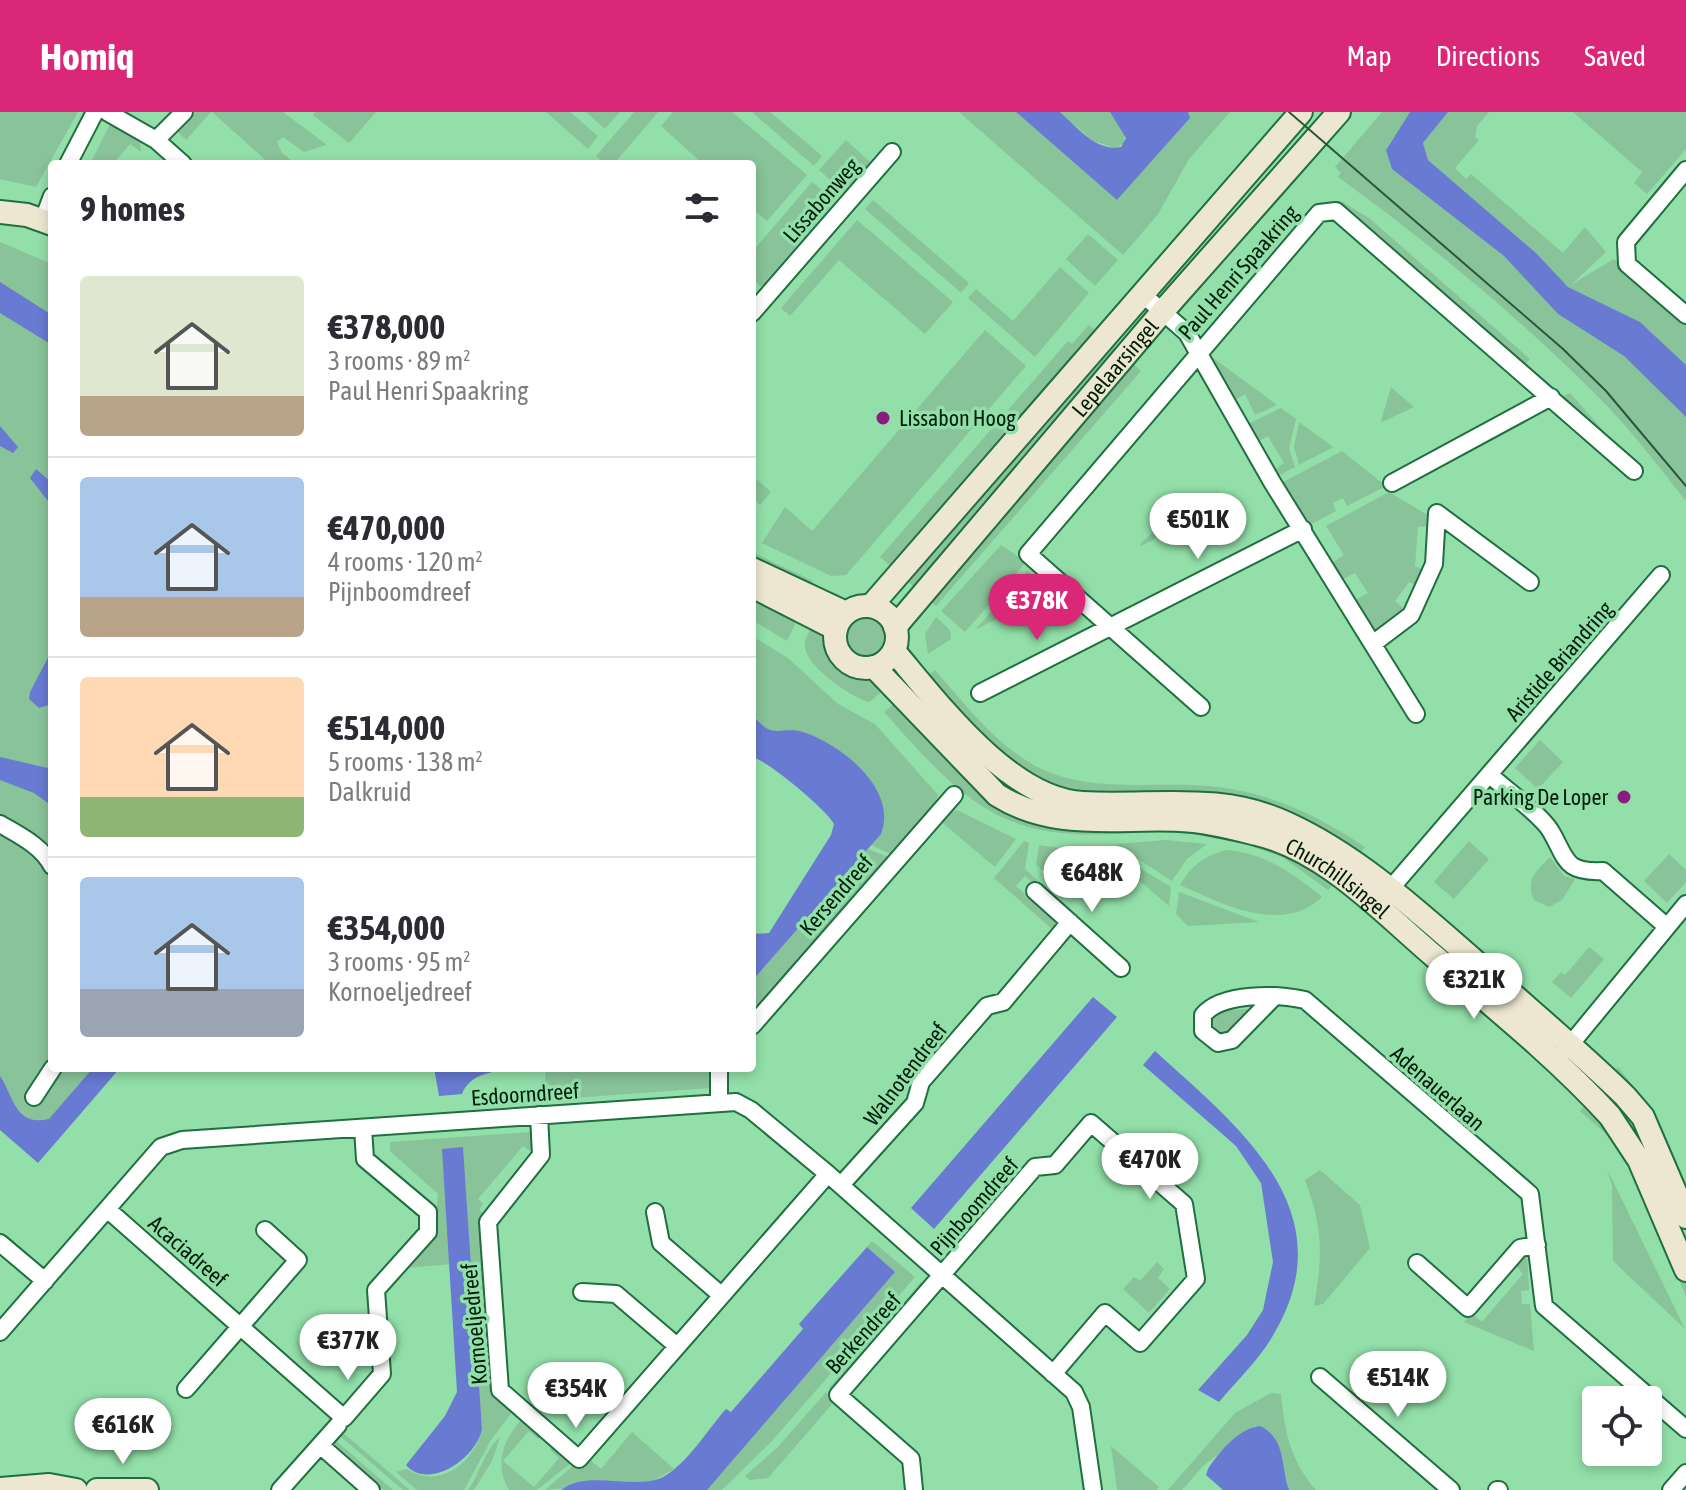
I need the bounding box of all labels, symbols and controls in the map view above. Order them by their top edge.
text: Homiq [40,35,134,78]
text: Map [1347,40,1392,72]
text: Directions [1436,40,1540,72]
text: Saved [1584,40,1646,72]
street label: Lissabonweg [777,152,865,247]
icon: filters [680,186,724,230]
text: 9 homes [80,189,185,228]
street label: Paul Henri Spaakring [1173,199,1304,345]
text: €378,000 [328,307,445,346]
icon: home [144,308,240,404]
street label: Lepelaarsingel [1066,313,1164,422]
text: 3 rooms · 89 m² [328,346,470,376]
text: Paul Henri Spaakring [328,376,528,406]
place label: Lissabon Hoog [899,405,1016,431]
marker: Lissabon Hoog [874,409,892,427]
pin: €501K [1142,493,1254,561]
text: €501K [1167,504,1229,534]
text: €470,000 [328,508,445,547]
icon: home [144,509,240,605]
text: 4 rooms · 120 m² [328,547,483,577]
pin: €378K [981,574,1093,642]
text: Pijnboomdreef [328,577,471,607]
text: €378K [1006,585,1068,615]
street label: Aristide Briandring [1500,596,1618,726]
text: €514,000 [328,708,445,747]
icon: home [144,709,240,805]
text: 5 rooms · 138 m² [328,747,483,777]
text: Dalkruid [328,777,412,807]
place label: Parking De Loper [1473,784,1609,810]
marker: Parking De Loper [1615,788,1633,806]
street label: Churchillsingel [1282,832,1395,924]
pin: €648K [1036,846,1148,914]
street label: Kersendreef [794,849,878,941]
text: €648K [1061,857,1123,887]
text: €354,000 [328,908,445,947]
icon: home [144,909,240,1005]
text: 3 rooms · 95 m² [328,947,470,977]
pin: €321K [1418,953,1530,1021]
text: €321K [1443,964,1505,994]
text: Kornoeljedreef [328,977,472,1007]
street label: Walnotendreef [858,1017,952,1131]
street label: Adenauerlaan [1386,1040,1490,1136]
street label: Esdoorndreef [470,1077,580,1111]
pin: €470K [1094,1133,1206,1201]
text: €470K [1119,1144,1181,1174]
street label: Pijnboomdreef [925,1152,1023,1260]
street label: Acaciadreef [143,1210,233,1292]
street label: Kornoeljedreef [456,1262,492,1386]
street label: Berkendreef [820,1287,906,1379]
pin: €377K [292,1314,404,1382]
text: €377K [317,1325,379,1355]
pin: €514K [1342,1351,1454,1419]
pin: €354K [520,1362,632,1430]
text: €514K [1367,1362,1429,1392]
text: €354K [545,1373,607,1403]
map controls [1582,1386,1662,1466]
button: locate [1582,1386,1662,1466]
pin: €616K [67,1398,179,1466]
text: €616K [92,1409,154,1439]

